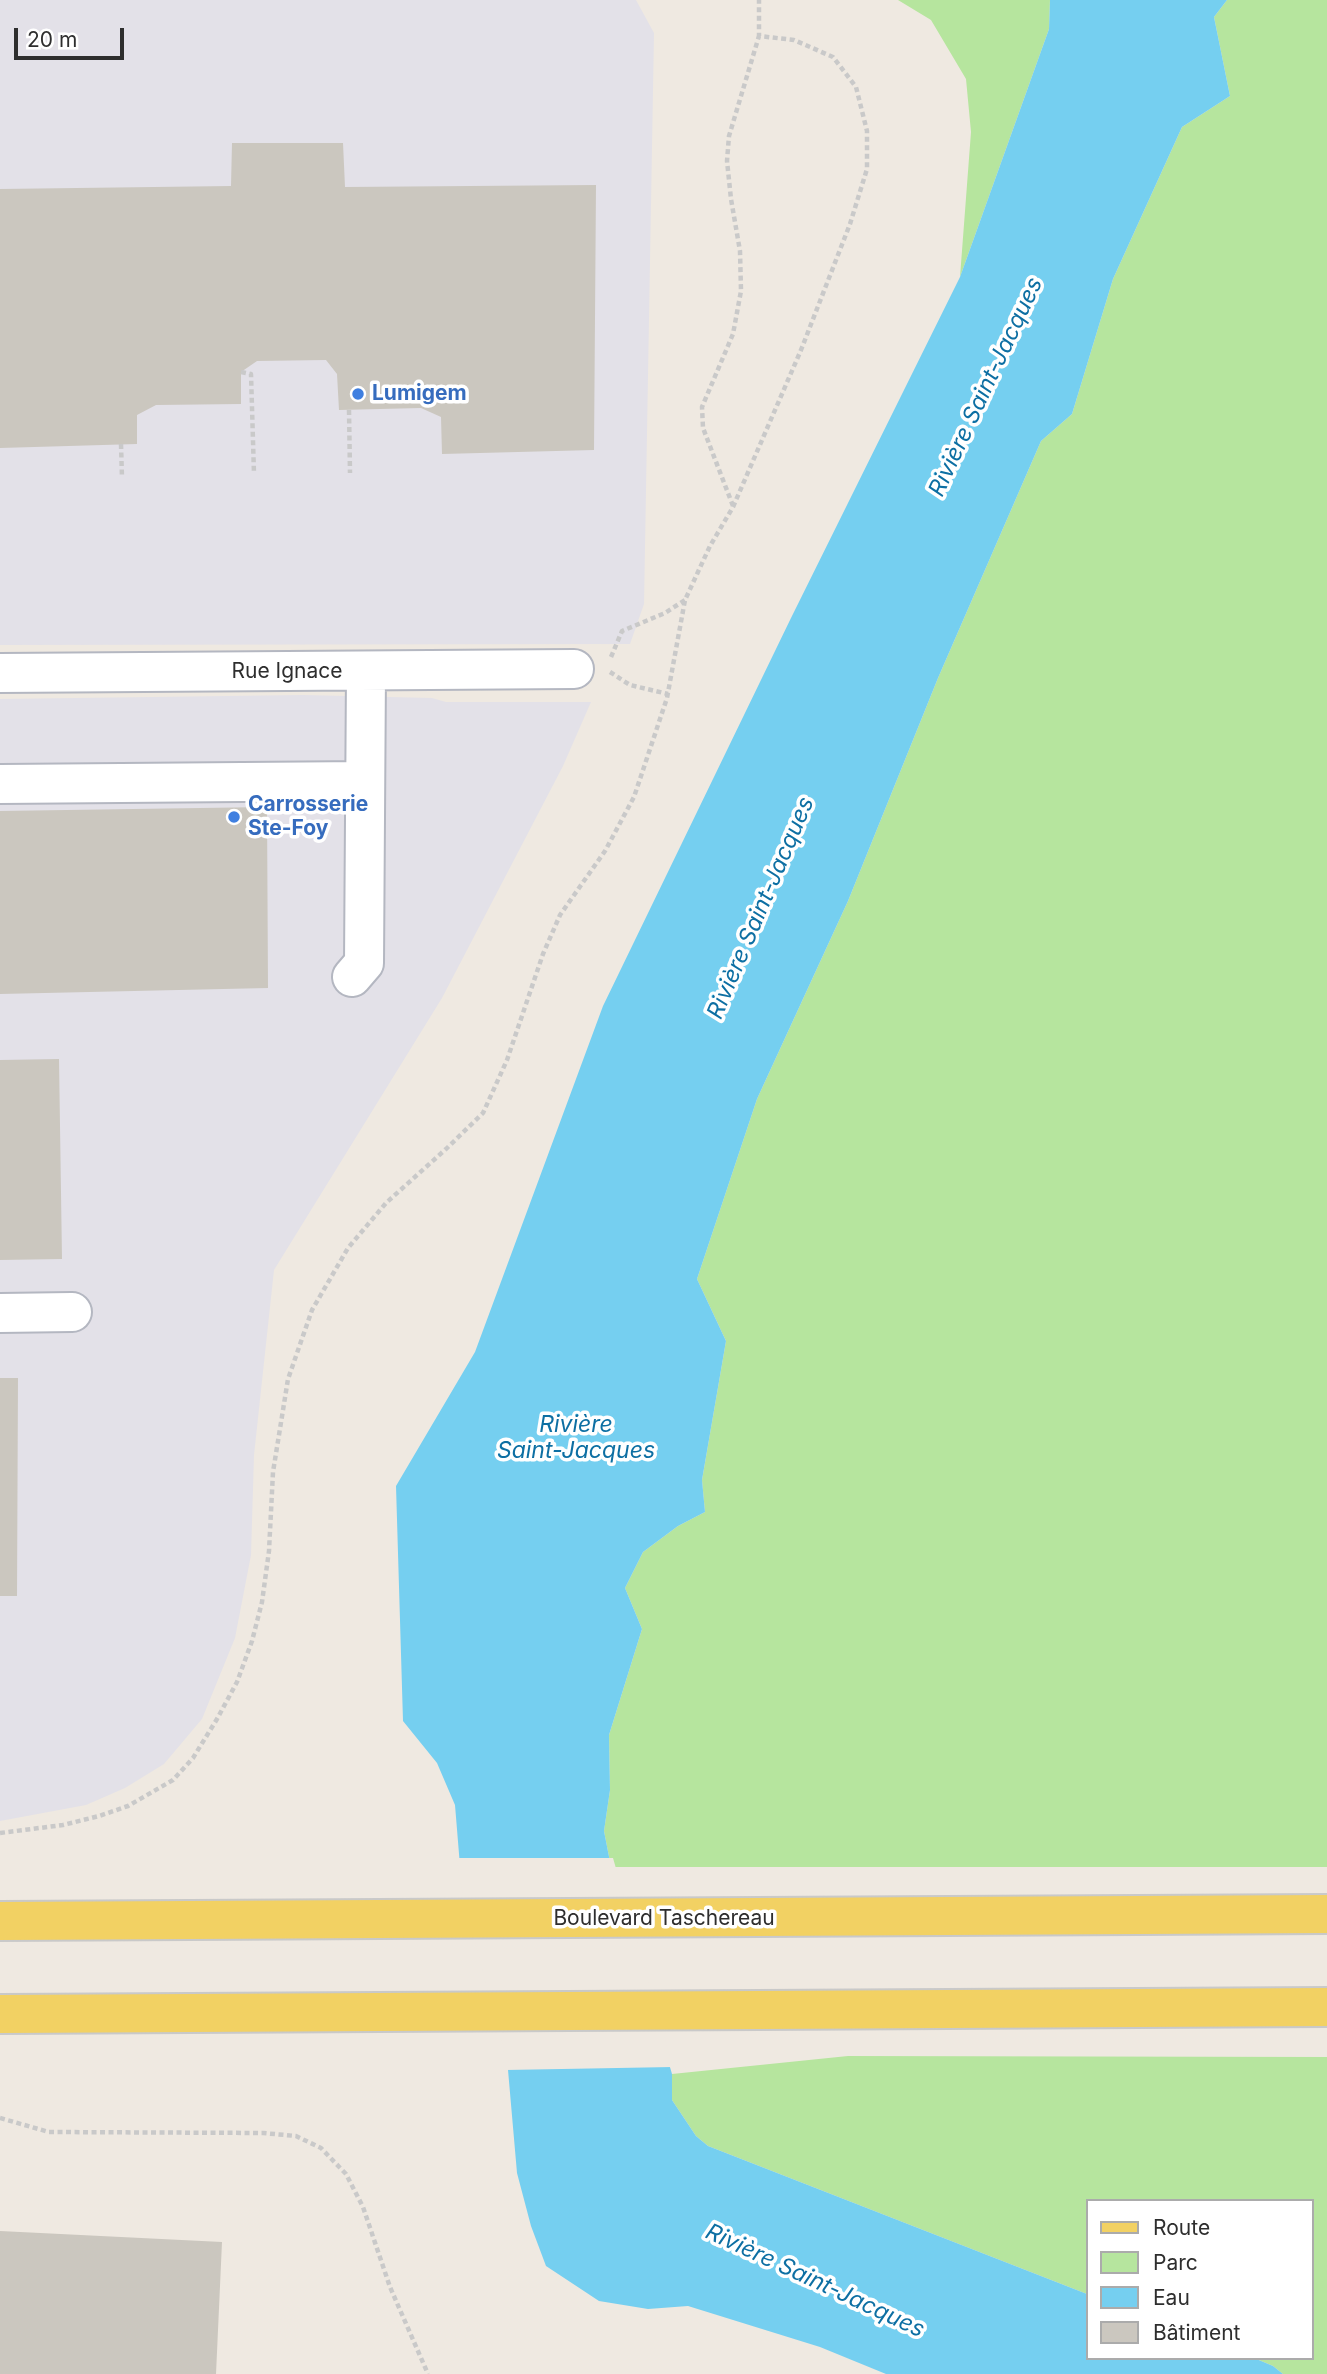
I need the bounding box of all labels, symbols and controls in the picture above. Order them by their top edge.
scale bar [18,14,128,58]
text: 20 m [27,27,77,52]
water label: Rivière Saint-Jacques [923,273,1049,501]
place label: Lumigem [372,381,467,407]
marker: Lumigem [350,386,366,402]
street label: Rue Ignace [231,659,343,685]
place label: Carrosserie Ste-Foy [248,792,368,842]
water label: Rivière Saint-Jacques [702,793,820,1023]
marker: Carrosserie Ste-Foy [226,809,242,825]
water label: Rivière Saint-Jacques [497,1411,655,1465]
street label: Boulevard Taschereau [553,1906,775,1932]
legend [1086,2199,1313,2360]
text: Route [1153,2215,1210,2240]
water label: Rivière Saint-Jacques [701,2218,929,2344]
text: Parc [1153,2250,1198,2275]
text: Eau [1153,2285,1190,2310]
text: Bâtiment [1153,2320,1240,2345]

